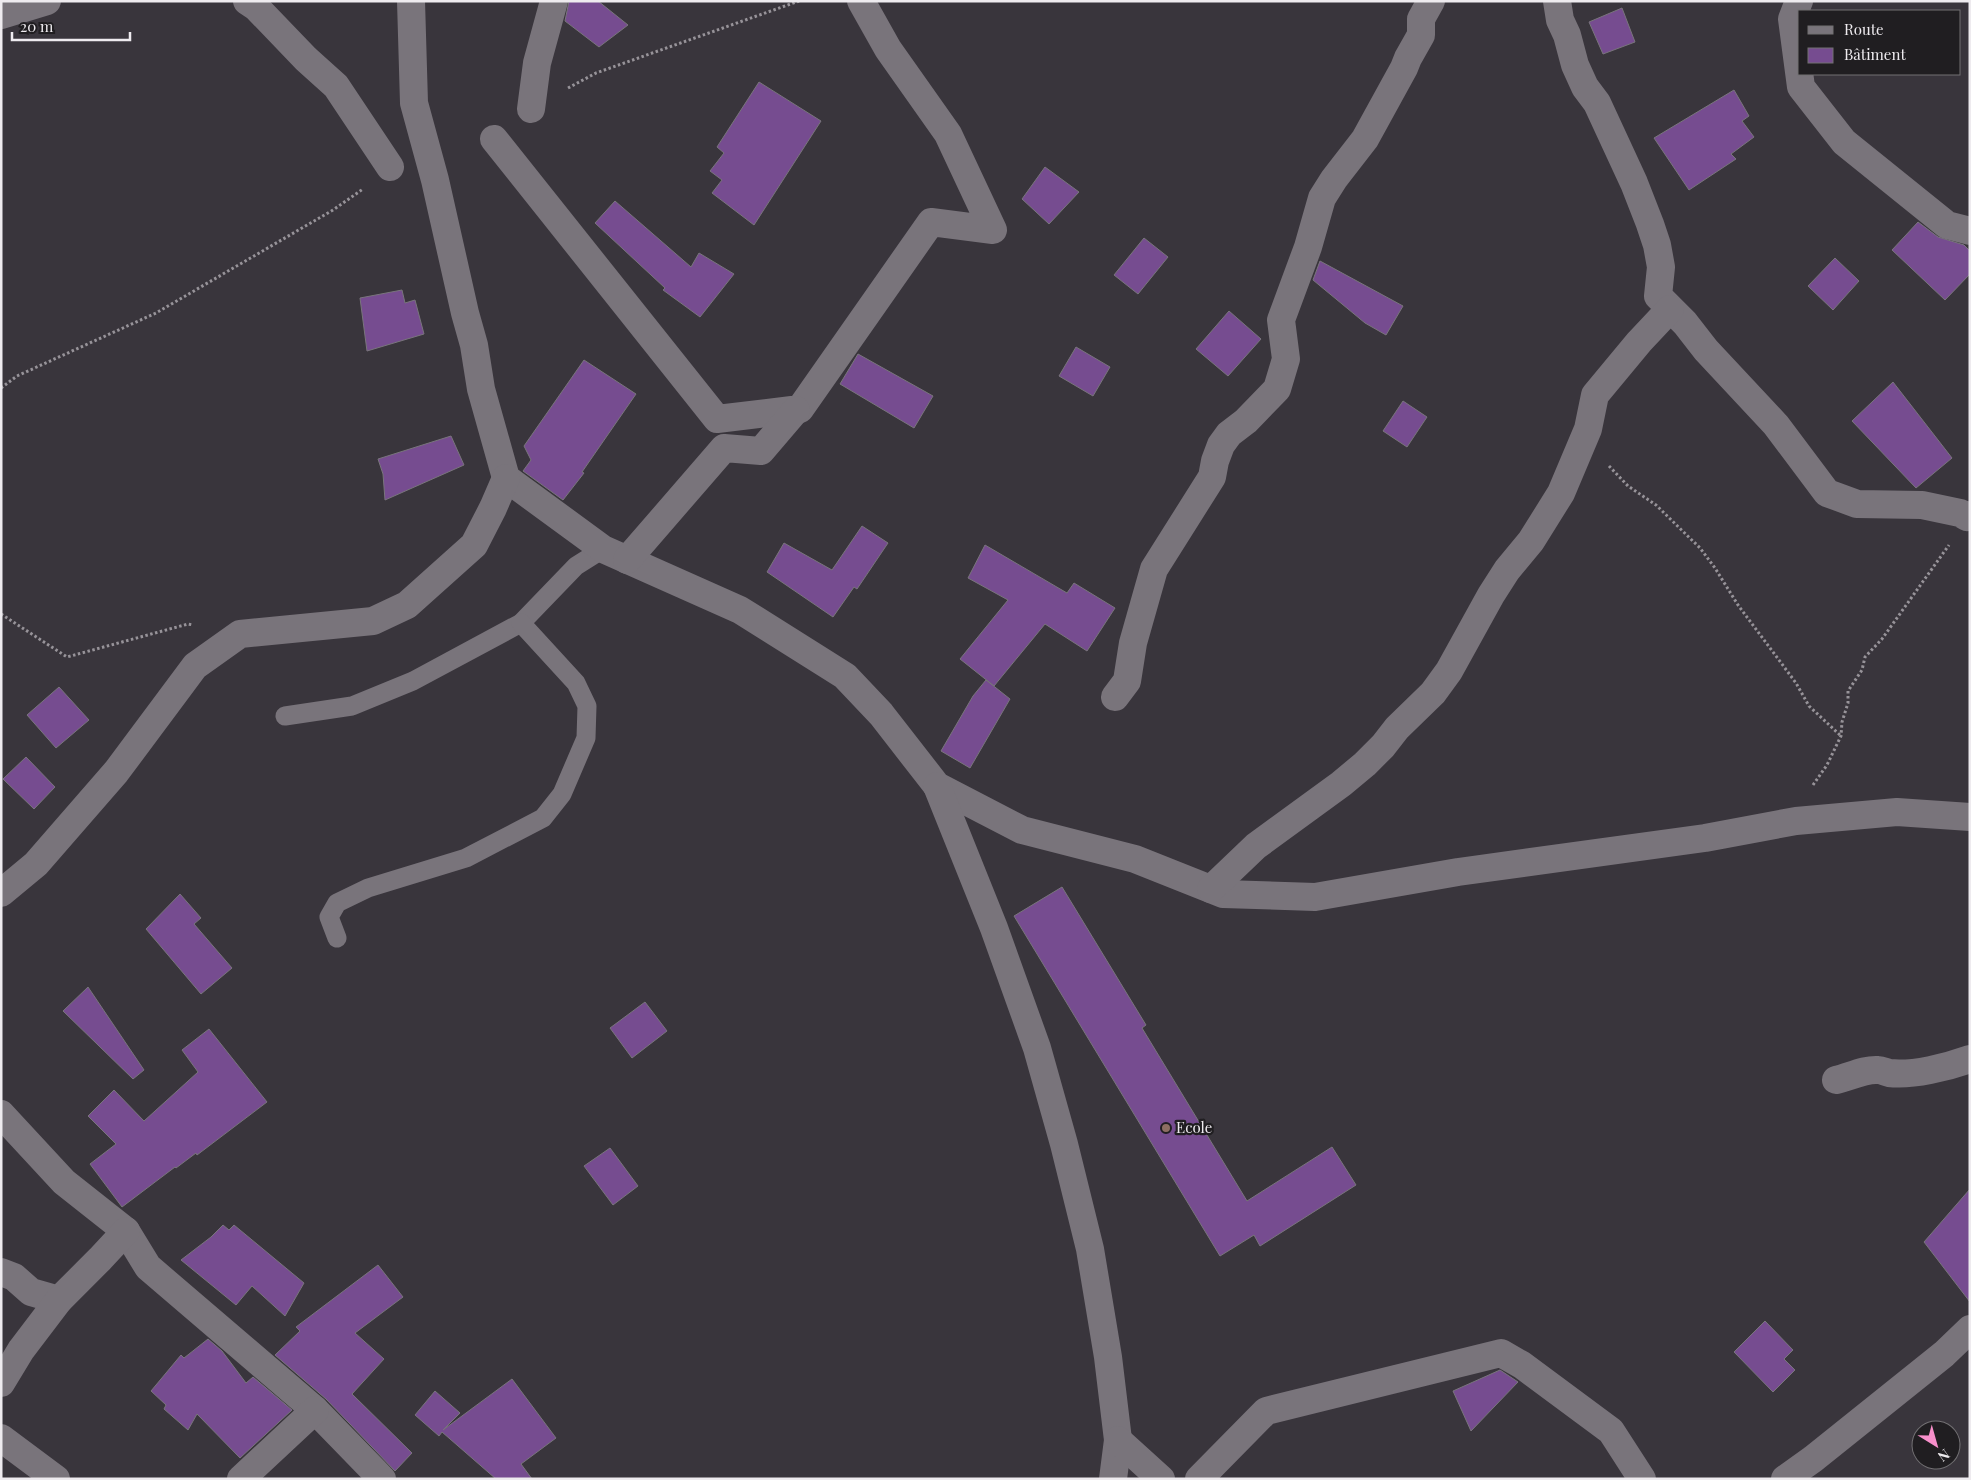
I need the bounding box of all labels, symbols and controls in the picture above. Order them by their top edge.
scale bar [12,10,130,42]
legend [1798,10,1961,75]
text: 20 m [20,16,54,36]
text: Route [1844,19,1884,39]
text: Bâtiment [1844,44,1906,64]
place label: Ecole [1176,1117,1212,1137]
marker: Ecole [1160,1122,1172,1134]
north arrow [1911,1420,1961,1470]
text: N [1934,1445,1954,1466]

